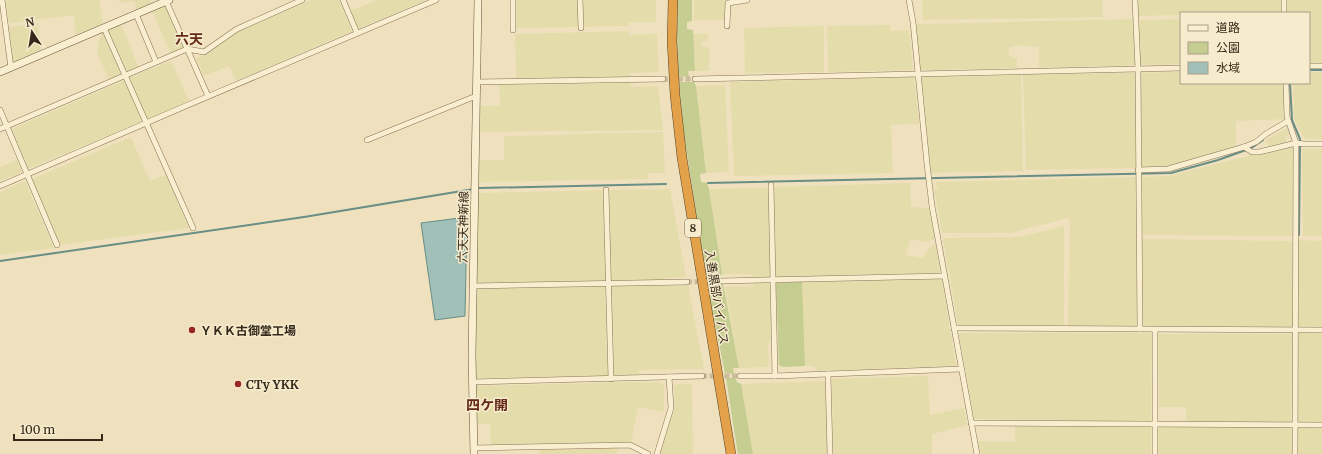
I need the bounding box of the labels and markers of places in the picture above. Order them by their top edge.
place label: ＹＫＫ古御堂工場 [200,323,296,338]
marker: ＹＫＫ古御堂工場 [187,325,197,335]
place label: CTy YKK [246,377,299,392]
marker: CTy YKK [233,379,243,389]

